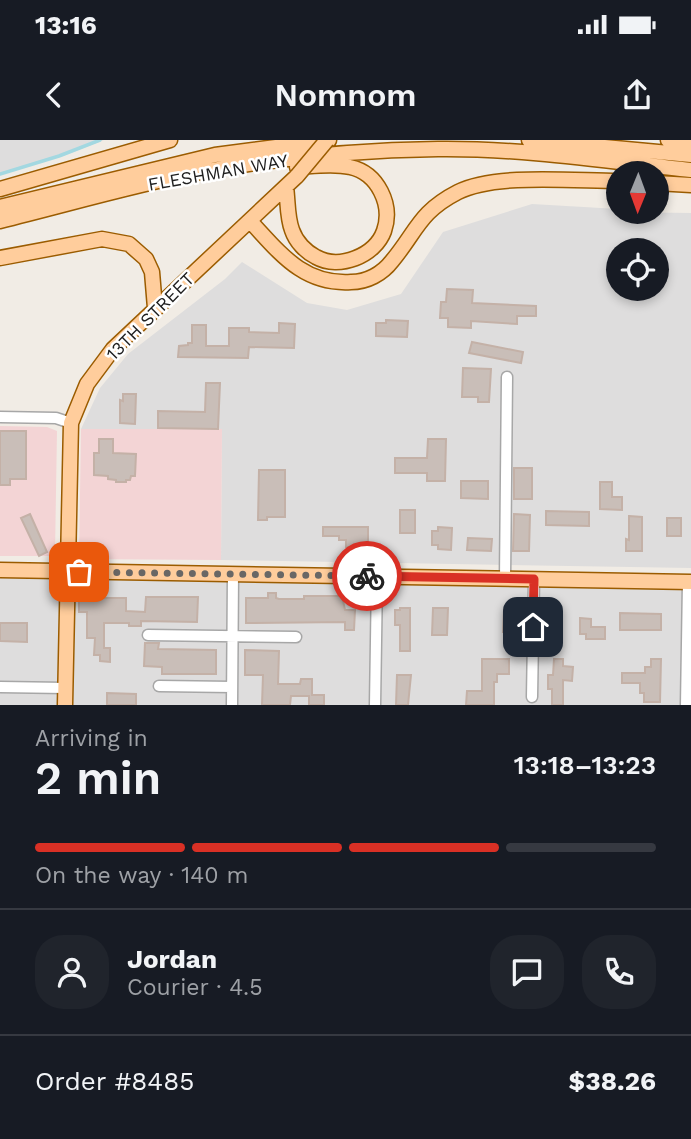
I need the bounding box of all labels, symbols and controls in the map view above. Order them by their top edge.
text: 13:16 [35,10,97,40]
icon: back [35,76,73,114]
text: Nomnom [274,76,417,114]
icon: share [618,76,656,114]
street label: FLESHMAN WAY [146,149,290,195]
north arrow [606,161,668,224]
map controls [606,161,669,301]
button: locate [606,238,669,301]
street label: 13TH STREET [102,268,198,364]
courier [332,541,402,611]
pin [49,542,109,602]
icon: bag [60,553,98,591]
icon: bike [348,557,386,595]
pin [503,597,563,657]
icon: home [514,608,552,646]
text: Arriving in [35,725,148,752]
text: 13:18–13:23 [514,750,656,780]
text: 2 min [35,751,161,805]
text: On the way · 140 m [35,862,248,889]
button: person [35,935,109,1009]
button: chat [490,935,564,1009]
button: phone [582,935,656,1009]
text: Jordan [127,944,217,974]
text: Courier · 4.5 [127,974,263,1001]
text: Order #8485 [35,1066,194,1096]
text: $38.26 [569,1066,656,1096]

